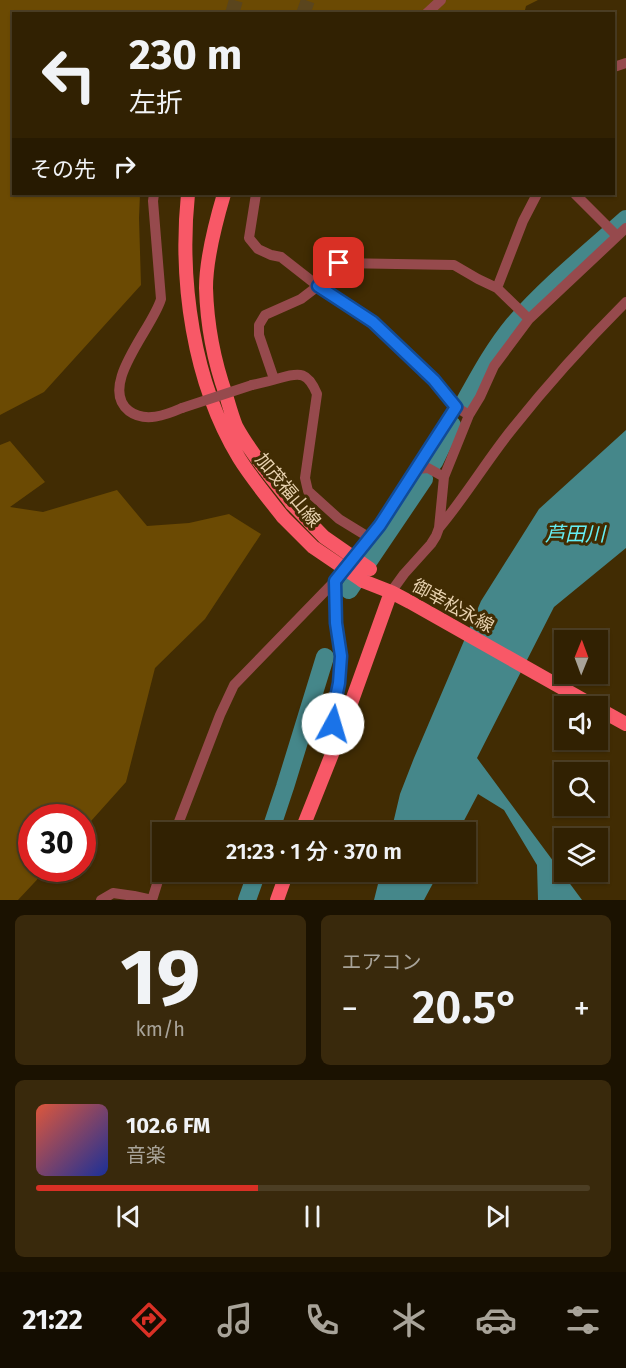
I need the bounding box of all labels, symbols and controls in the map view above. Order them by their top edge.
text: 230 m [129,30,242,80]
icon: left [30,36,108,114]
text: 左折 [129,87,183,119]
icon: right [108,150,141,183]
text: その先 [30,156,96,183]
pin [313,237,364,288]
icon: arrive [322,246,355,279]
street label: 加茂福山線 [251,448,325,532]
water label: 芦田川 [545,522,607,546]
street label: 御幸松永線 [408,575,498,637]
north arrow [554,630,608,684]
map controls [554,630,608,882]
position arrow [301,692,365,756]
button: sound [554,696,608,750]
button: search [554,762,608,816]
speed limit sign: 30 [18,804,96,882]
button: layers [554,828,608,882]
text: 21:23 · 1 分 · 370 m [226,838,402,865]
text: 19 [120,931,200,1025]
text: エアコン [342,950,422,974]
text: 20.5° [412,981,519,1035]
text: − [342,989,358,1029]
text: + [574,989,590,1029]
text: km/h [136,1017,185,1041]
text: 102.6 FM [126,1112,210,1139]
text: 音楽 [126,1143,166,1167]
icon: previous [112,1200,145,1233]
icon: pause [296,1200,329,1233]
icon: next [481,1200,514,1233]
icon: directions [128,1299,170,1341]
icon: music [214,1299,256,1341]
icon: phone [301,1299,343,1341]
icon: climate [388,1299,430,1341]
icon: car [475,1299,517,1341]
icon: filters [562,1299,604,1341]
text: 21:22 [22,1304,83,1336]

